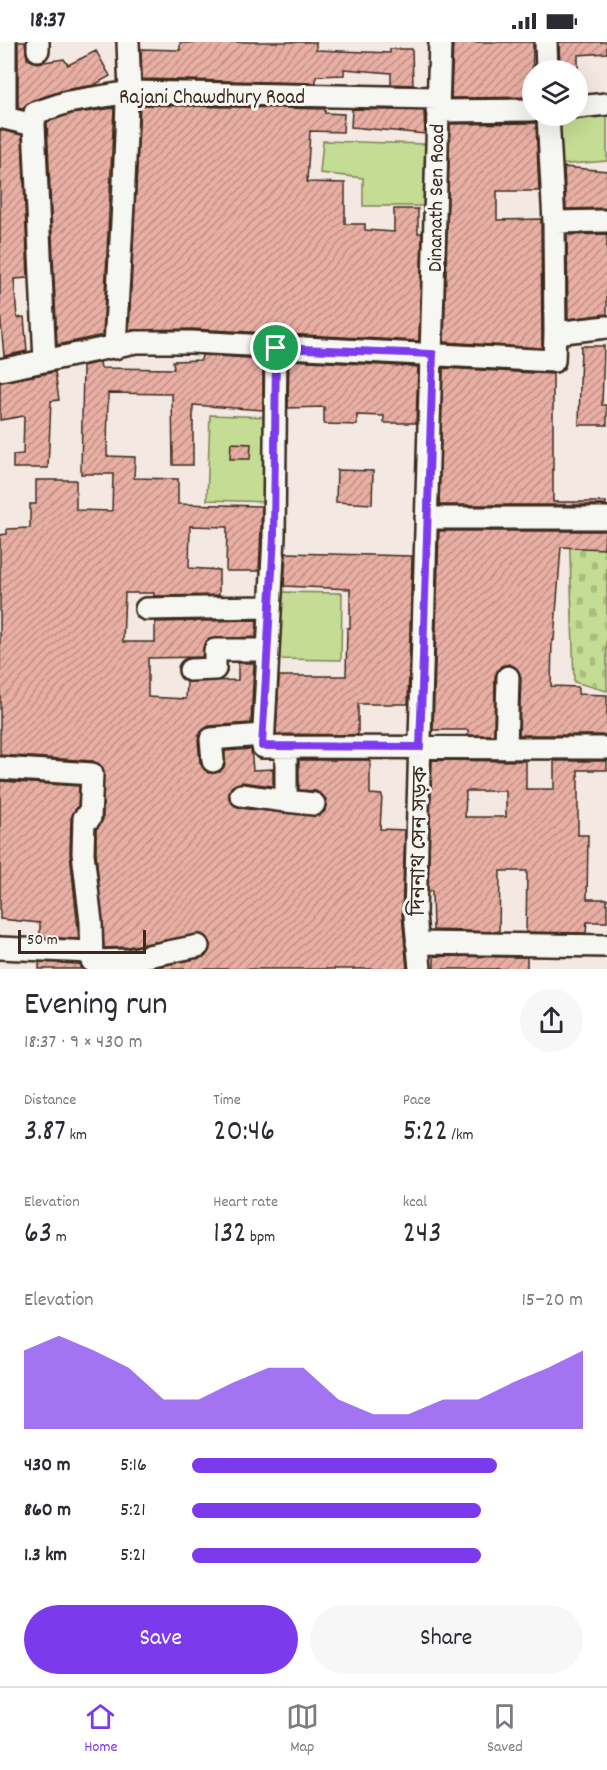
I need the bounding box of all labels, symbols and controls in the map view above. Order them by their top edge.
text: 18:37 [30,6,66,37]
map controls [522,60,588,126]
button: layers [522,60,588,126]
street label: Rajani Chawdhury Road [119,84,305,114]
street label: Dinanath Sen Road [422,124,454,272]
pin [250,322,301,373]
icon: arrive [259,331,292,364]
street label: দিননাথ সেন সড়ক [405,765,437,917]
scale bar [18,927,146,954]
text: 50 m [27,929,58,952]
text: Evening run [24,983,168,1030]
button: share [520,989,583,1052]
text: 18:37 · 9 × 430 m [24,1029,143,1057]
text: Distance [24,1089,76,1112]
text: Time [213,1089,241,1112]
text: Pace [403,1089,431,1112]
text: 3.87 [24,1112,66,1155]
text: 20:46 [213,1112,275,1155]
text: 5:22 [403,1112,448,1155]
text: km [66,1124,87,1147]
text: /km [448,1124,474,1147]
text: Elevation [24,1191,80,1214]
text: Heart rate [213,1191,278,1214]
text: kcal [403,1191,427,1214]
text: 63 [24,1214,52,1257]
text: 132 [213,1214,246,1257]
text: 243 [403,1214,442,1257]
text: m [52,1226,67,1249]
text: bpm [246,1226,275,1249]
text: Elevation [24,1287,94,1315]
text: 15–20 m [521,1287,583,1315]
text: 430 m [24,1452,70,1480]
text: 5:16 [120,1452,147,1480]
text: 860 m [24,1497,71,1525]
text: 5:21 [120,1497,146,1525]
text: 1.3 km [24,1542,67,1570]
text: 5:21 [120,1542,146,1570]
button: Save [24,1605,298,1674]
button: Share [310,1605,583,1674]
tab: Home [84,1700,118,1759]
tab: Map [286,1700,319,1759]
tab: Saved [487,1700,523,1759]

